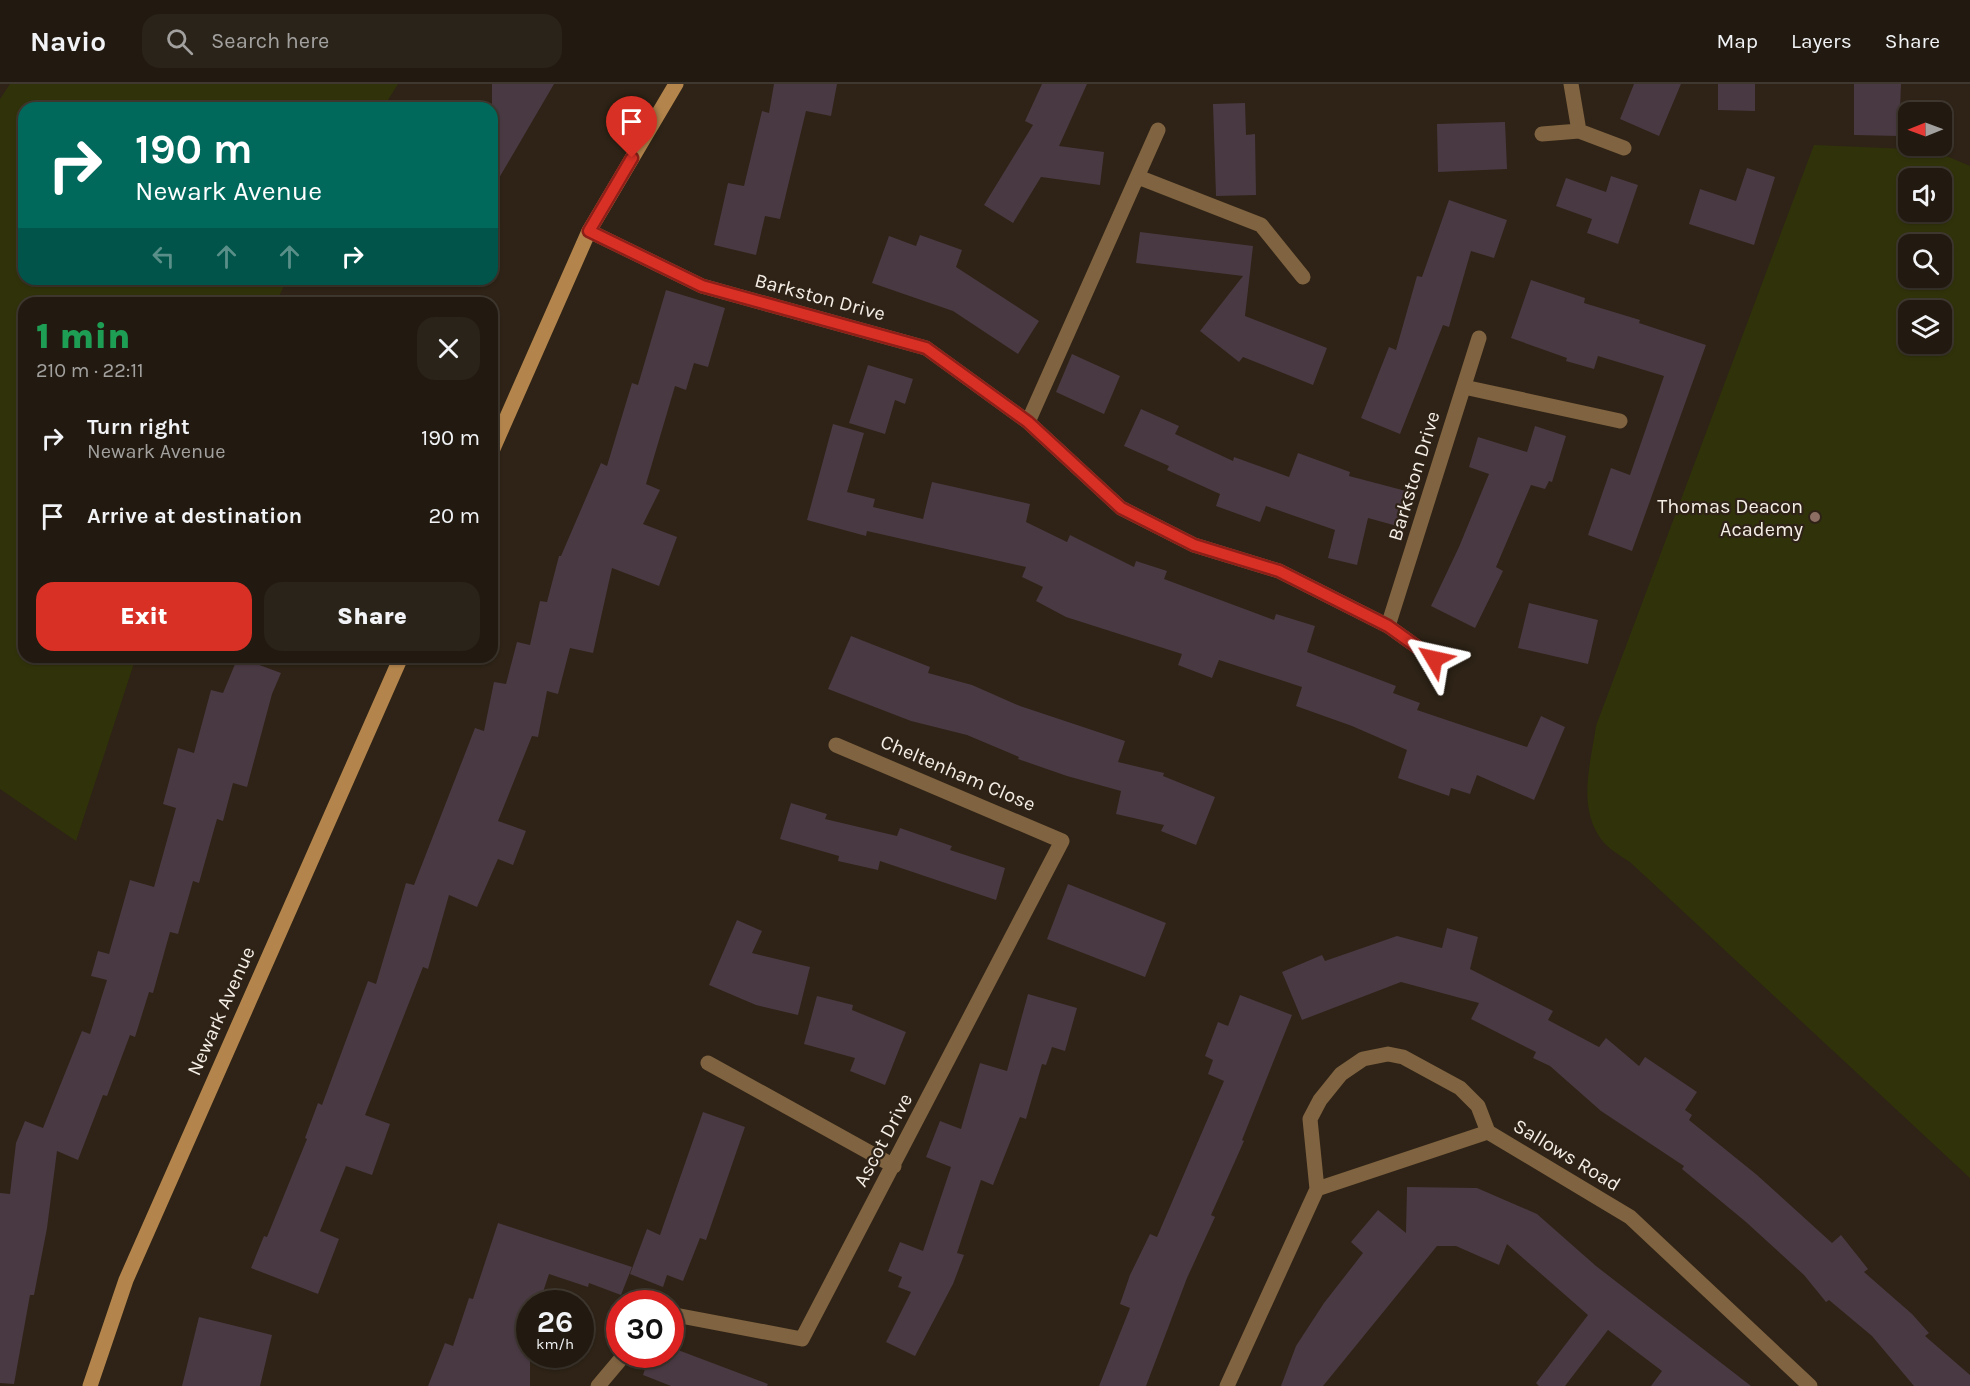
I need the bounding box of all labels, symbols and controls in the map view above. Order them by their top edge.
search box [142,14,562,68]
text: Navio [30,25,106,58]
icon: search [163,25,196,58]
text: Search here [211,28,329,54]
text: Map [1716,29,1758,53]
text: Layers [1791,29,1852,53]
text: Share [1885,29,1940,53]
pin [606,96,657,158]
north arrow [1898,102,1952,156]
map controls [1898,102,1952,354]
icon: arrive [615,105,648,138]
text: 190 m [135,124,253,174]
icon: right [36,126,114,204]
button: sound [1898,168,1952,222]
text: Newark Avenue [135,175,322,207]
button: search [1898,234,1952,288]
icon: left [147,240,180,273]
icon: ahead [210,240,243,273]
icon: ahead [273,240,306,273]
icon: right [336,240,369,273]
street label: Barkston Drive [752,268,888,326]
button: layers [1898,300,1952,354]
text: 1 min [36,315,130,357]
button: close [417,317,480,380]
text: 210 m · 22:11 [36,359,144,382]
street label: Barkston Drive [1383,408,1445,544]
text: Turn right [87,414,190,440]
icon: right [36,422,69,455]
text: 190 m [421,425,480,451]
text: Newark Avenue [87,440,226,463]
place label: Thomas Deacon Academy [1657,495,1803,541]
icon: arrive [36,500,69,533]
text: Arrive at destination [87,503,302,529]
text: 20 m [428,503,480,529]
marker: Thomas Deacon Academy [1808,510,1822,524]
button: Exit [36,582,252,651]
button: Share [264,582,480,651]
position arrow [1402,627,1466,691]
street label: Cheltenham Close [877,730,1039,816]
street label: Newark Avenue [182,943,260,1079]
street label: Ascot Drive [849,1089,917,1191]
street label: Sallows Road [1509,1114,1625,1196]
speed limit sign: 30 [606,1290,684,1368]
text: 26 [537,1304,573,1340]
text: km/h [536,1335,574,1353]

